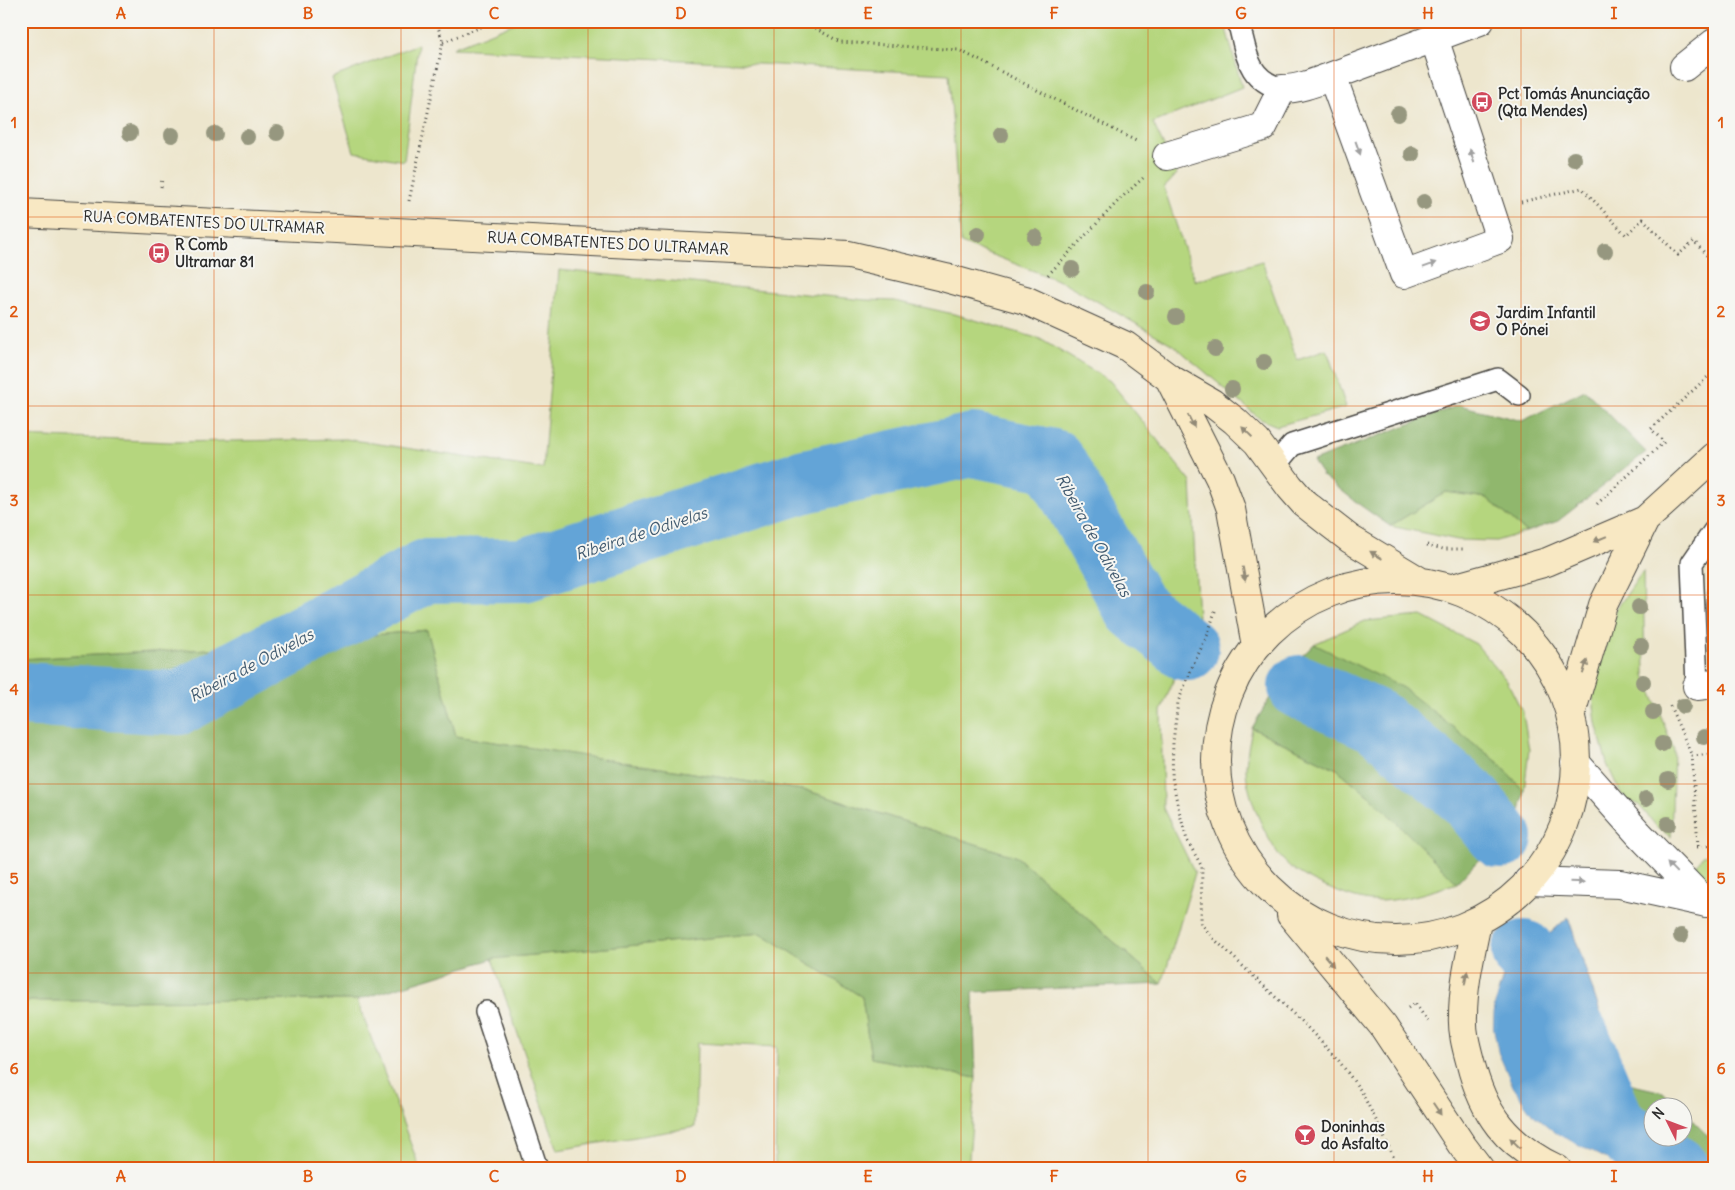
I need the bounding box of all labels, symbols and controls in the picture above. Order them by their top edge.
text: A [116,3,126,23]
text: B [303,3,314,23]
text: C [489,3,500,23]
text: D [675,3,687,23]
text: E [863,3,873,23]
text: F [1049,3,1059,23]
text: G [1235,3,1247,23]
text: H [1422,3,1434,23]
text: I [1611,3,1618,23]
place label: Pct Tomás Anunciação (Qta Mendes) [1498,84,1651,121]
bus stop icon: Pct Tomás Anunciação (Qta Mendes) [1470,90,1494,114]
text: 1 [11,112,17,132]
text: 1 [1718,112,1724,132]
one-way arrow [1354,141,1362,156]
one-way arrow [1468,148,1476,163]
street label: RUA COMBATENTES DO ULTRAMAR [83,206,326,238]
street label: RUA COMBATENTES DO ULTRAMAR [487,227,730,259]
place label: R Comb Ultramar 81 [175,235,254,271]
bus stop icon: R Comb Ultramar 81 [147,241,171,265]
one-way arrow [1423,261,1438,269]
text: 2 [10,301,19,321]
text: 2 [1717,301,1726,321]
place label: Jardim Infantil O Pónei [1496,303,1596,339]
school or university icon: Jardim Infantil O Pónei [1468,309,1492,333]
one-way arrow [1187,414,1195,428]
one-way arrow [1242,426,1254,438]
water label: Ribeira de Odivelas [1052,470,1136,601]
text: 3 [9,490,19,510]
text: 3 [1716,490,1726,510]
water label: Ribeira de Odivelas [572,502,710,564]
one-way arrow [1593,535,1607,543]
one-way arrow [1370,550,1383,559]
one-way arrow [1240,566,1248,582]
water label: Ribeira de Odivelas [186,624,317,706]
one-way arrow [1581,660,1589,675]
text: 4 [9,679,19,699]
text: 4 [1716,679,1726,699]
one-way arrow [1666,862,1678,874]
text: 5 [9,868,19,888]
text: 5 [1716,868,1726,888]
one-way arrow [1569,879,1585,887]
one-way arrow [1324,954,1335,967]
one-way arrow [1462,970,1470,985]
text: 6 [9,1058,19,1078]
text: 6 [1716,1058,1726,1078]
north arrow [1642,1098,1692,1148]
one-way arrow [1432,1102,1442,1116]
text: N [1648,1104,1668,1123]
place label: Doninhas do Asfalto [1321,1117,1389,1153]
bar icon: Doninhas do Asfalto [1293,1123,1317,1147]
one-way arrow [1510,1138,1522,1150]
text: A [116,1166,126,1186]
text: B [303,1166,314,1186]
text: C [489,1166,500,1186]
text: D [675,1166,687,1186]
text: E [863,1166,873,1186]
text: F [1049,1166,1059,1186]
text: G [1235,1166,1247,1186]
text: H [1422,1166,1434,1186]
text: I [1611,1166,1618,1186]

